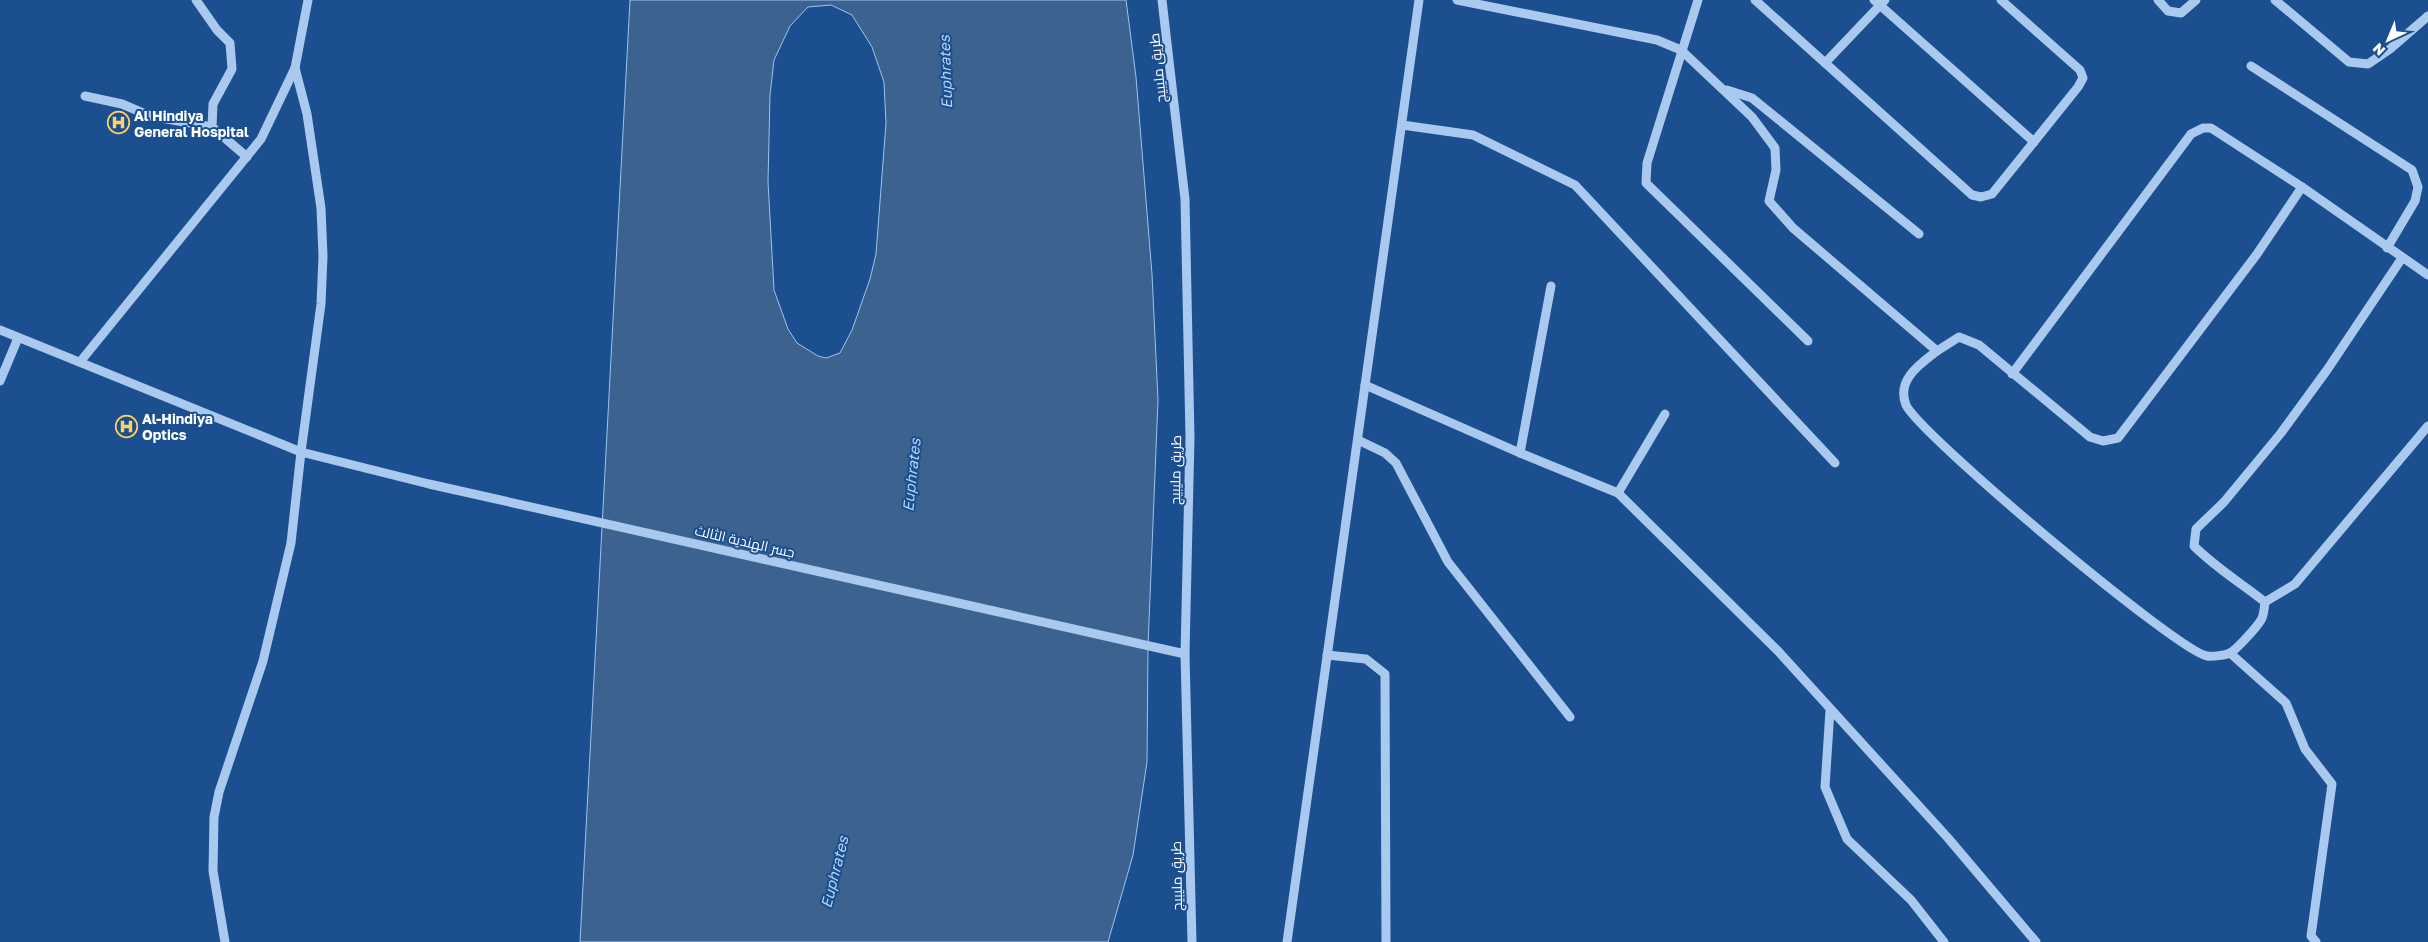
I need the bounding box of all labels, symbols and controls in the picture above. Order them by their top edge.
north arrow [2363,15,2413,65]
street label: طريق مليبيج [1145,32,1170,104]
water label: Euphrates [935,34,955,109]
text: N [2369,40,2388,60]
place label: Al Hindiya General Hospital [134,107,249,140]
hospital icon: Al Hindiya General Hospital [106,111,130,135]
place label: Al-Hindiya Optics [142,410,213,443]
hospital icon: Al-Hindiya Optics [114,414,138,438]
street label: طريق مليبيج [1166,435,1185,505]
water label: Euphrates [898,437,924,512]
street label: جسر الهندية الثالث [693,521,797,561]
water label: Euphrates [816,833,852,910]
street label: طريق مليبيج [1167,841,1186,911]

